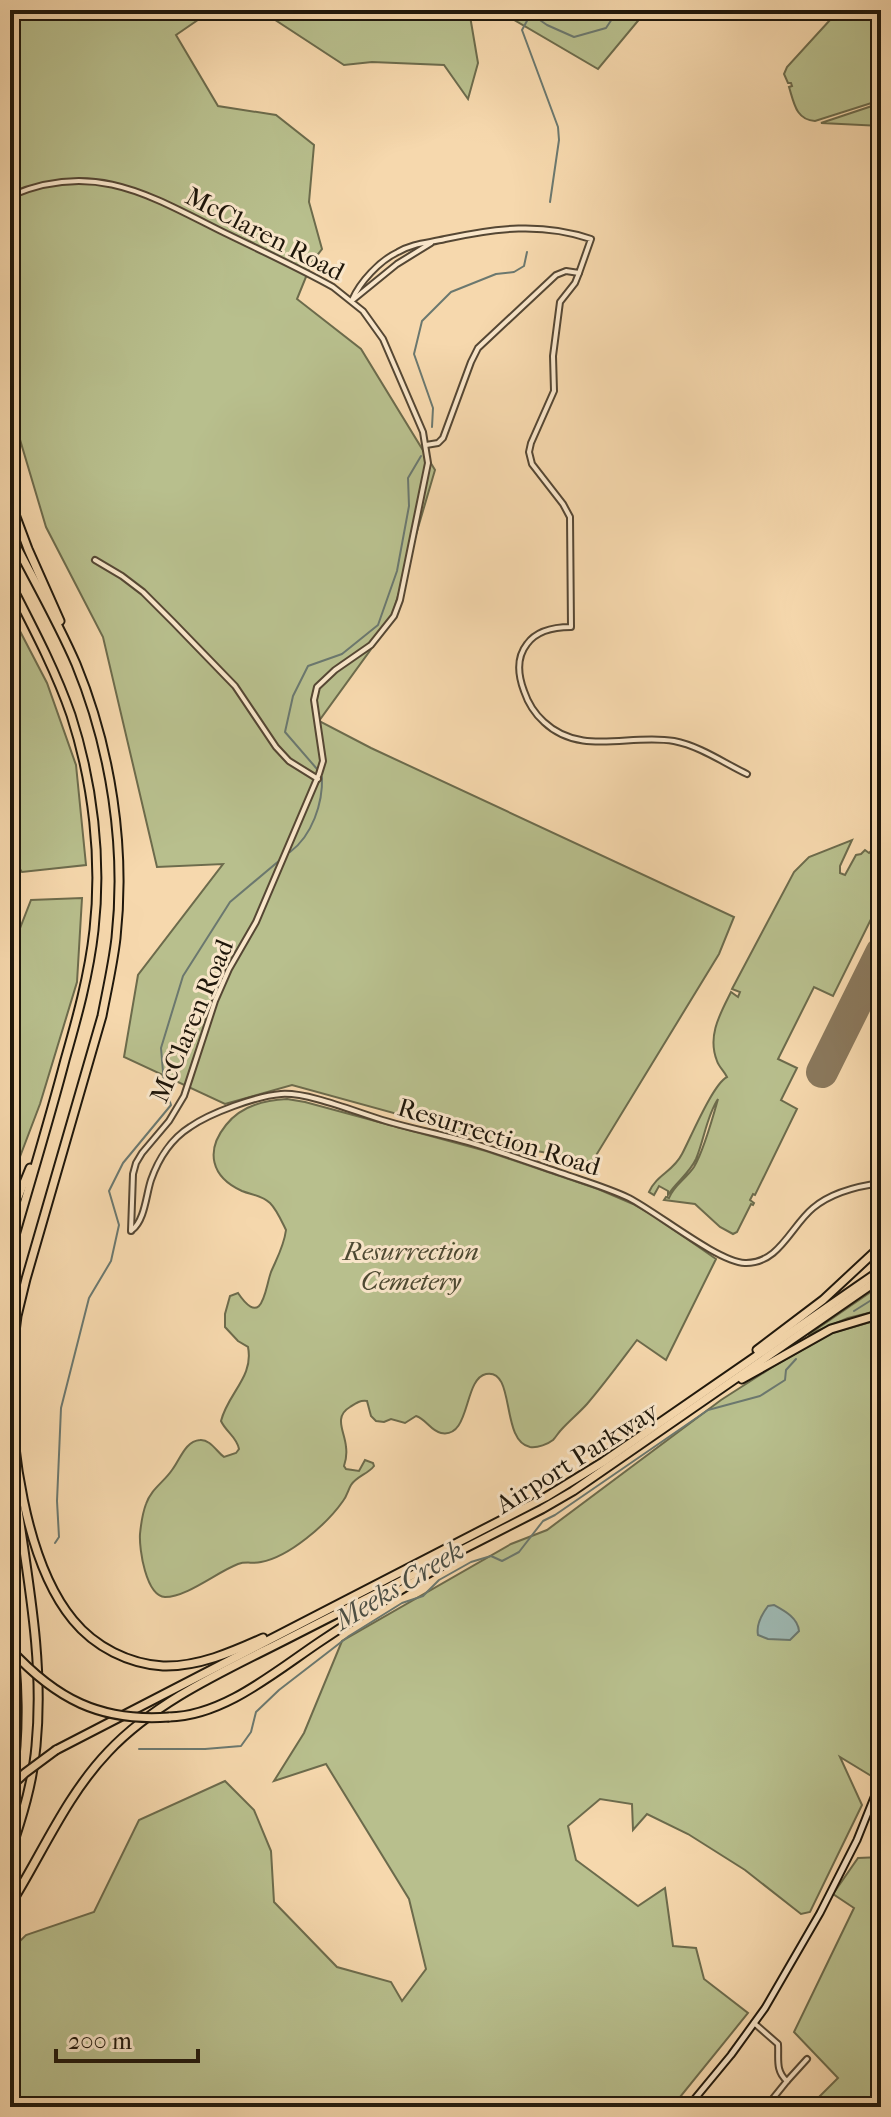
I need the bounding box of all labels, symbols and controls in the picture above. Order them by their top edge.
street label: McClaren Road [180,181,350,288]
street label: McClaren Road [144,934,241,1107]
street label: Resurrection Road [394,1091,605,1183]
park label: Resurrection Cemetery [341,1236,479,1297]
street label: Airport Parkway [489,1395,665,1521]
water label: Meeks Creek [327,1533,470,1638]
scale bar [56,2013,198,2063]
text: 200 m [68,2027,132,2055]

